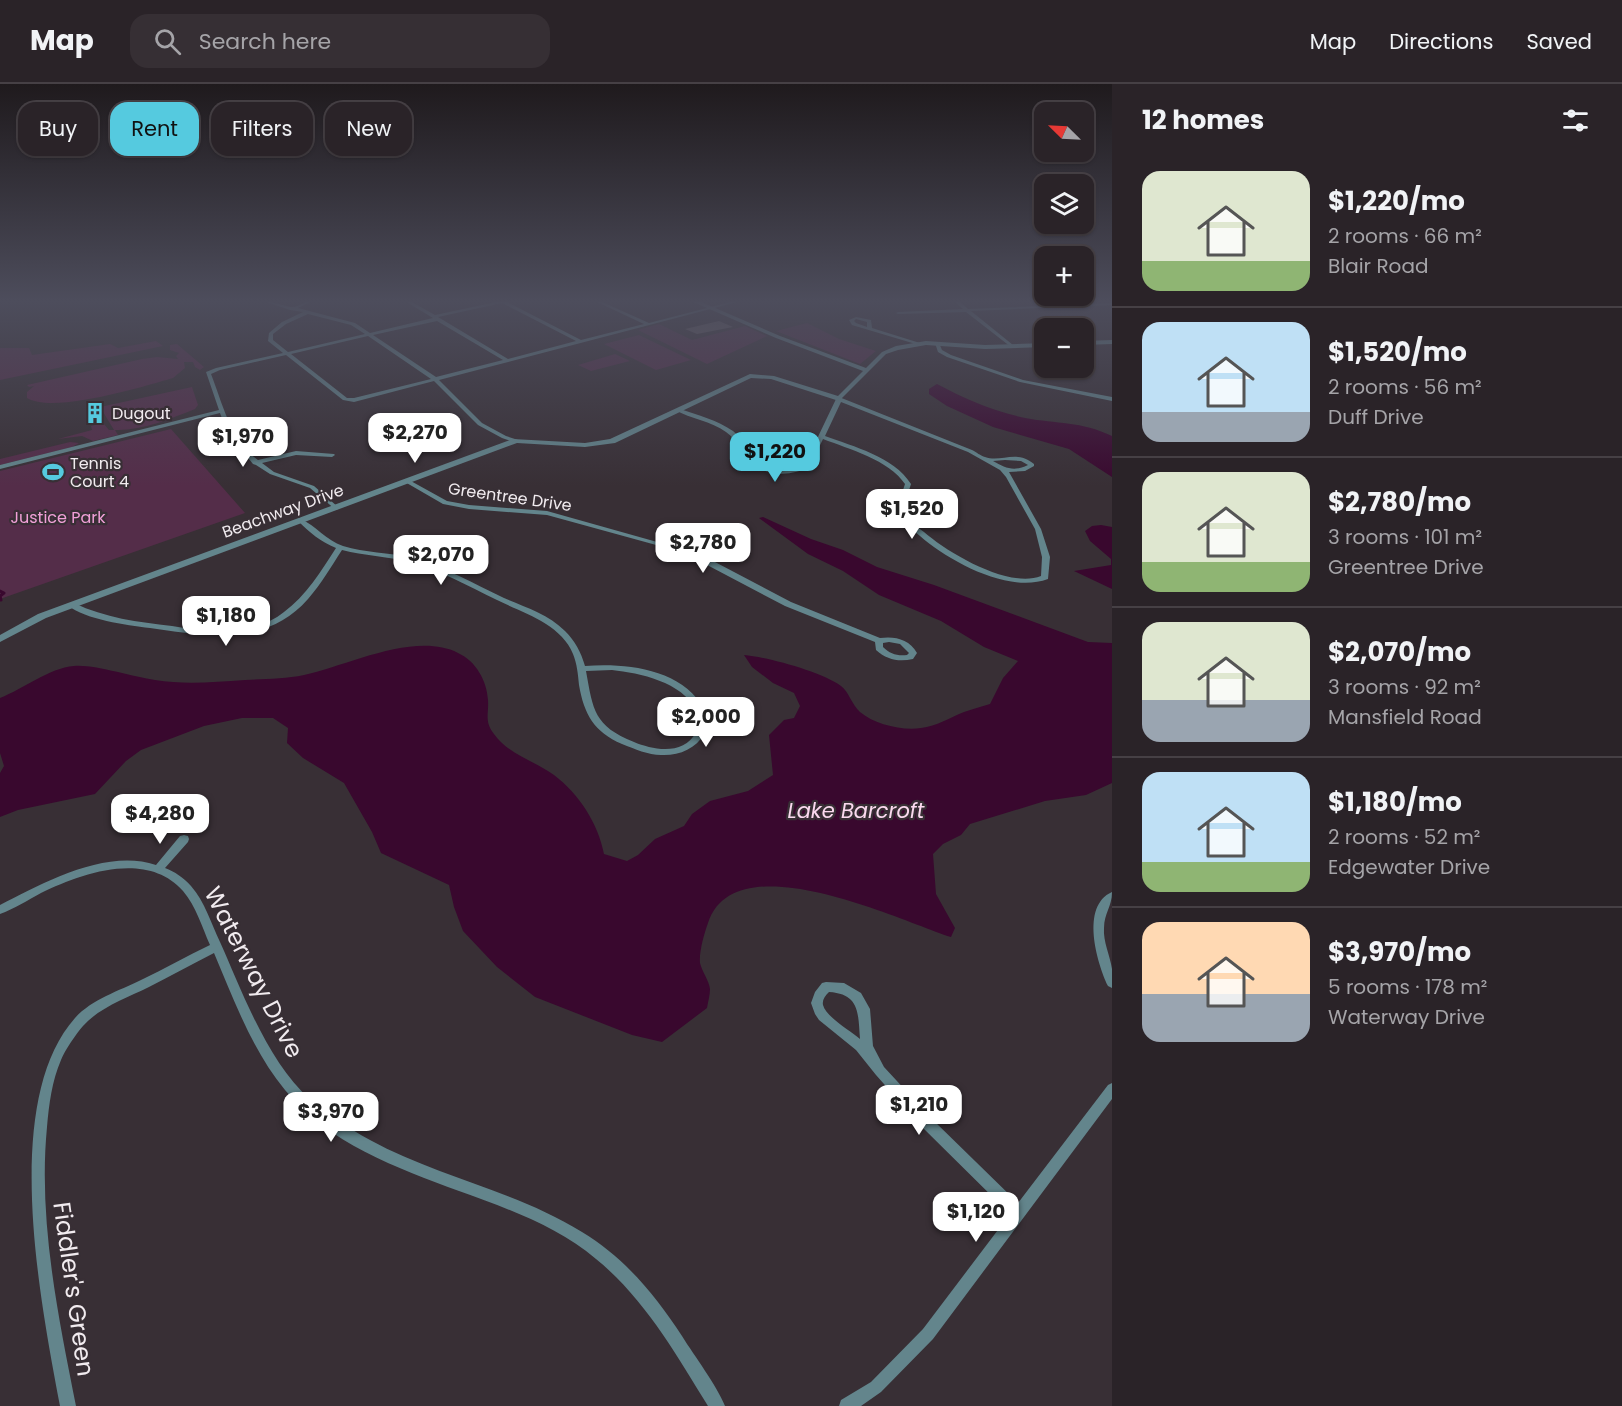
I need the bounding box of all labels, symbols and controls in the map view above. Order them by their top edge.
search box [130,14,550,68]
text: Map [30,21,94,60]
icon: search [151,25,184,58]
text: Search here [199,26,331,57]
text: Map [1310,27,1356,56]
text: Directions [1389,27,1493,56]
text: Saved [1526,27,1592,56]
chip: Buy [18,102,98,156]
chip: Rent [110,102,199,156]
chip: Filters [211,102,313,156]
chip: New [325,102,412,156]
north arrow [1034,102,1094,162]
map controls [1034,102,1094,378]
text: 12 homes [1142,102,1264,138]
icon: filters [1559,104,1592,137]
button: layers [1034,174,1094,234]
text: $1,220/mo [1328,183,1465,219]
icon: home [1190,195,1262,267]
text: 2 rooms · 66 m² [1328,222,1482,250]
button: + [1034,246,1094,306]
text: Blair Road [1328,252,1428,280]
button: − [1034,318,1094,378]
text: $1,520/mo [1328,334,1467,370]
icon: home [1190,346,1262,418]
text: 2 rooms · 56 m² [1328,373,1482,401]
building icon: Dugout [83,401,107,425]
place label: Dugout [112,402,171,425]
text: Duff Drive [1328,403,1424,431]
pin: $2,270 [366,413,464,464]
pin: $1,970 [194,417,292,468]
text: $2,270 [382,418,448,446]
text: $1,970 [212,422,274,450]
pin: $1,220 [726,432,824,483]
text: $1,220 [744,437,806,465]
place label: Tennis Court 4 [70,452,129,493]
sports icon: Tennis Court 4 [41,460,65,484]
street label: Greentree Drive [447,477,573,517]
street label: Beachway Drive [219,478,347,544]
text: $2,780/mo [1328,484,1471,520]
pin: $1,520 [863,489,961,540]
text: $1,520 [880,494,944,522]
icon: home [1190,496,1262,568]
park label: Justice Park [10,506,106,529]
pin: $2,780 [654,523,752,574]
text: 3 rooms · 101 m² [1328,523,1482,551]
text: $2,780 [669,528,737,556]
pin: $2,070 [392,535,490,586]
text: $2,070 [407,540,475,568]
text: Greentree Drive [1328,553,1484,581]
pin: $1,180 [177,596,275,647]
text: $1,180 [196,601,256,629]
text: $2,070/mo [1328,634,1471,670]
icon: home [1190,646,1262,718]
text: 3 rooms · 92 m² [1328,673,1481,701]
pin: $2,000 [657,697,755,748]
text: $2,000 [671,702,741,730]
text: Mansfield Road [1328,703,1482,731]
text: $1,180/mo [1328,784,1462,820]
pin: $4,280 [111,794,209,845]
water label: Lake Barcroft [788,796,925,825]
icon: home [1190,796,1262,868]
text: $4,280 [125,799,195,827]
text: 2 rooms · 52 m² [1328,823,1480,851]
text: Edgewater Drive [1328,853,1490,881]
street label: Waterway Drive [197,881,311,1063]
text: $3,970/mo [1328,934,1471,970]
icon: home [1190,946,1262,1018]
text: 5 rooms · 178 m² [1328,973,1487,1001]
text: Waterway Drive [1328,1003,1485,1031]
pin: $1,210 [870,1085,968,1136]
text: $1,210 [890,1090,948,1118]
pin: $3,970 [282,1092,380,1143]
text: $3,970 [297,1097,365,1125]
pin: $1,120 [927,1192,1025,1243]
text: $1,120 [947,1197,1005,1225]
street label: Fiddler's Green [45,1200,103,1378]

